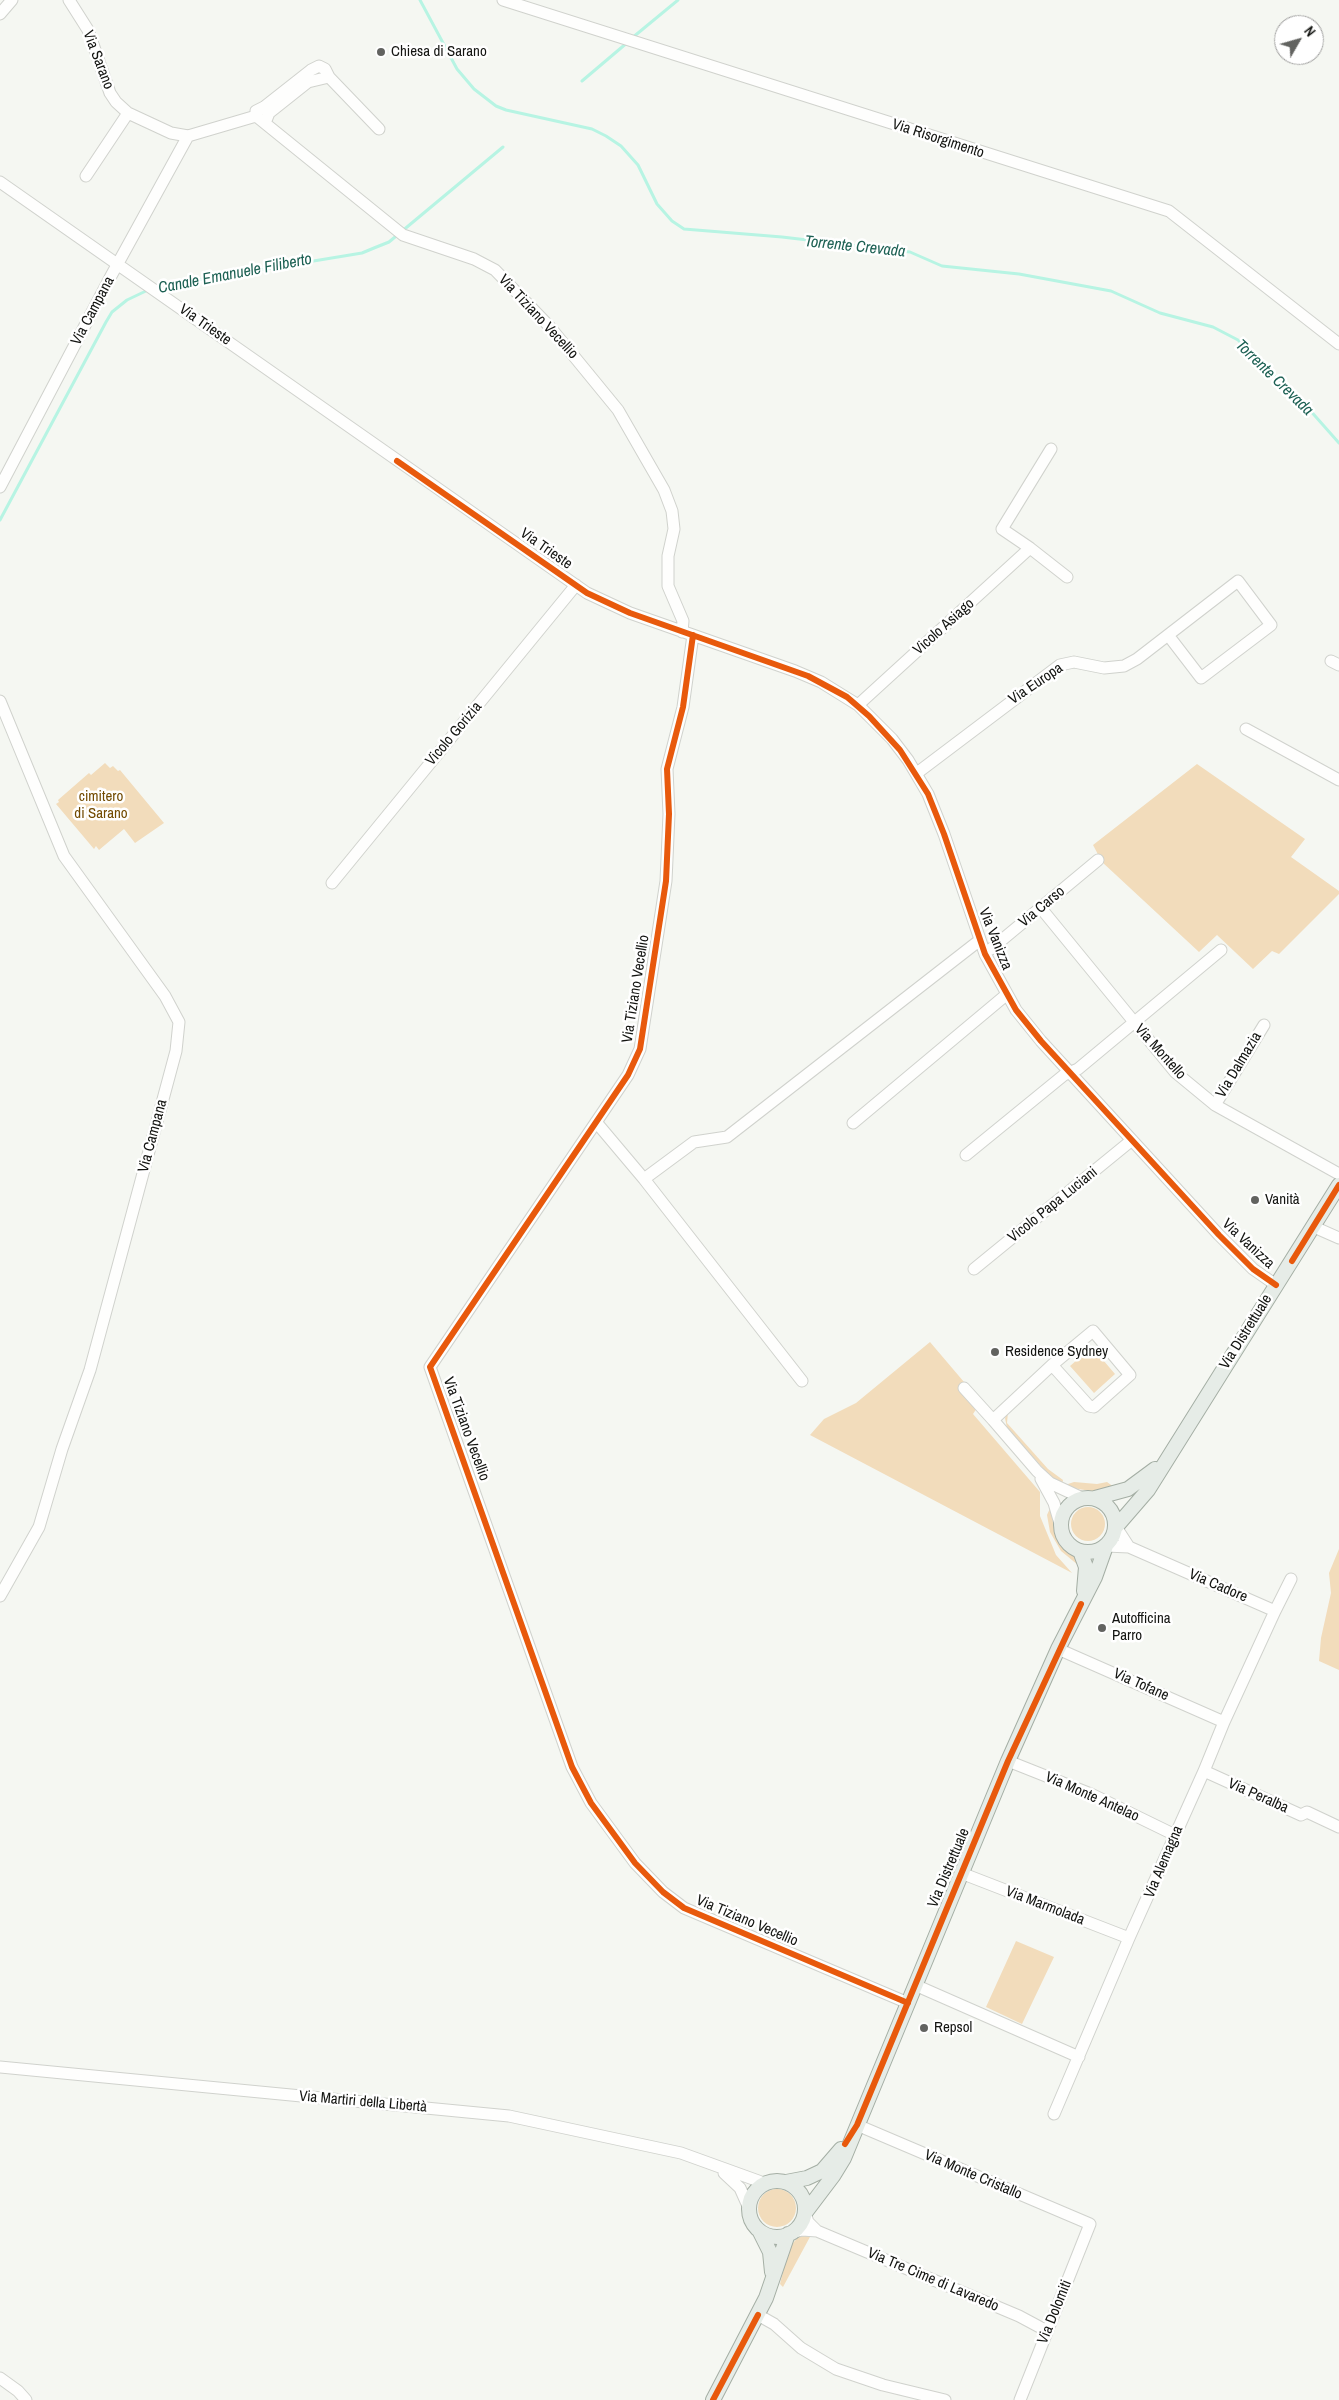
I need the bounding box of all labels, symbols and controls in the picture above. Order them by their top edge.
north arrow [1274,15,1324,65]
text: N [1300,23,1320,40]
street label: Via Sarano [79,28,117,92]
place label: Chiesa di Sarano [391,43,487,61]
marker: Chiesa di Sarano [375,46,387,58]
street label: Via Risorgimento [890,116,986,162]
water label: Torrente Crevada [804,232,906,262]
water label: Canale Emanuele Filiberto [157,250,313,298]
street label: Via Tiziano Vecellio [494,271,582,363]
street label: Via Campana [67,274,119,348]
street label: Via Trieste [175,301,235,349]
water label: Torrente Crevada [1231,336,1317,420]
street label: Via Trieste [516,525,576,573]
street label: Vicolo Asiago [910,595,978,659]
street label: Via Europa [1006,659,1066,709]
street label: Vicolo Gorizia [422,698,486,770]
park label: cimitero di Sarano [74,788,128,823]
street label: Via Carso [1015,883,1069,931]
street label: Via Vanizza [974,905,1016,973]
street label: Via Tiziano Vecellio [619,934,653,1044]
street label: Via Montello [1131,1021,1189,1083]
street label: Via Dalmazia [1212,1029,1266,1101]
street label: Via Campana [135,1097,171,1175]
street label: Vicolo Papa Luciani [1005,1163,1101,1247]
place label: Vanità [1265,1191,1300,1209]
marker: Vanità [1249,1194,1261,1206]
street label: Via Vanizza [1218,1215,1278,1273]
street label: Via Distrettuale [1216,1291,1276,1373]
place label: Residence Sydney [1005,1343,1108,1361]
marker: Residence Sydney [989,1346,1001,1358]
street label: Via Tiziano Vecellio [439,1375,493,1483]
street label: Via Cadore [1186,1566,1250,1606]
place label: Autofficina Parro [1112,1610,1171,1645]
marker: Autofficina Parro [1096,1622,1108,1634]
street label: Via Tofane [1111,1665,1171,1705]
street label: Via Monte Antelao [1042,1768,1142,1826]
street label: Via Peralba [1225,1775,1291,1817]
street label: Via Alemagna [1141,1823,1187,1901]
street label: Via Distrettuale [924,1826,974,1910]
street label: Via Marmolada [1003,1883,1087,1929]
street label: Via Tiziano Vecellio [693,1891,801,1951]
place label: Repsol [934,2019,972,2037]
marker: Repsol [918,2022,930,2034]
street label: Via Martiri della Libertà [298,2087,428,2117]
street label: Via Monte Cristallo [921,2146,1025,2204]
street label: Via Tre Cime di Lavaredo [865,2244,1001,2316]
street label: Via Dolomiti [1034,2277,1076,2347]

